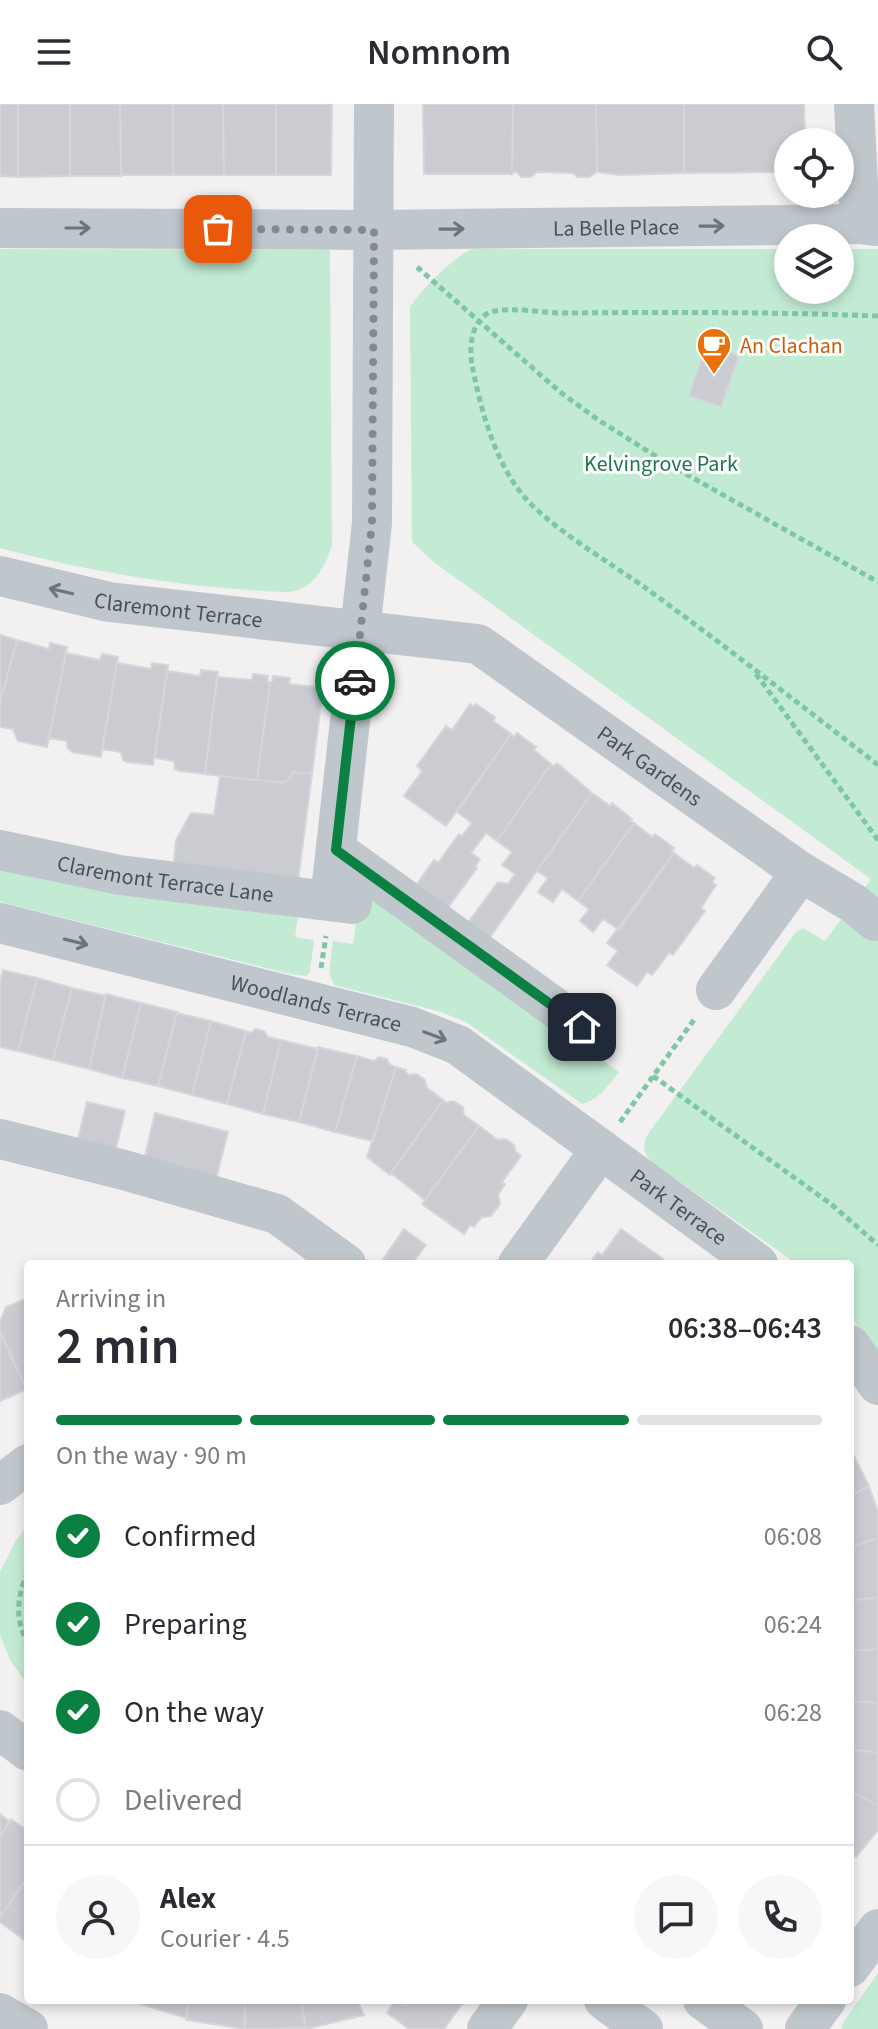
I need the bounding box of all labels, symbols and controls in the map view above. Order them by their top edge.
text: Nomnom [367,27,511,78]
icon: menu [32,30,76,74]
icon: search [802,30,846,74]
map controls [774,128,854,304]
button: locate [774,128,854,208]
pin [184,195,252,263]
icon: bag [196,207,240,251]
street label: La Belle Place [553,211,679,245]
one-way arrow [698,218,725,234]
one-way arrow [64,221,91,236]
one-way arrow [438,221,465,237]
button: layers [774,224,854,304]
cafe icon: An Clachan [695,326,733,376]
place label: An Clachan [740,330,843,362]
park label: Kelvingrove Park [584,448,738,480]
one-way arrow [49,583,74,598]
street label: Claremont Terrace [91,584,264,636]
courier [315,641,395,721]
icon: car [333,659,377,703]
street label: Park Gardens [590,718,709,815]
street label: Claremont Terrace Lane [54,847,275,911]
one-way arrow [62,935,88,950]
street label: Woodlands Terrace [227,967,405,1041]
pin [548,993,616,1061]
icon: home [560,1005,604,1049]
one-way arrow [422,1030,447,1044]
street label: Park Terrace [623,1161,734,1254]
text: Arriving in [56,1280,166,1317]
text: 06:38–06:43 [668,1307,822,1350]
text: 2 min [56,1310,180,1384]
text: On the way · 90 m [56,1437,247,1474]
icon: check [56,1514,100,1558]
text: Confirmed [124,1515,257,1558]
text: 06:08 [764,1518,822,1555]
icon: check [56,1602,100,1646]
text: Preparing [124,1603,247,1646]
text: 06:24 [764,1606,822,1643]
icon: check [56,1690,100,1734]
text: On the way [124,1691,264,1734]
text: 06:28 [764,1694,822,1731]
text: Delivered [124,1779,243,1822]
button: person [56,1875,140,1959]
button: chat [634,1875,718,1959]
button: phone [738,1875,822,1959]
text: Alex [160,1877,216,1920]
text: Courier · 4.5 [160,1920,290,1957]

